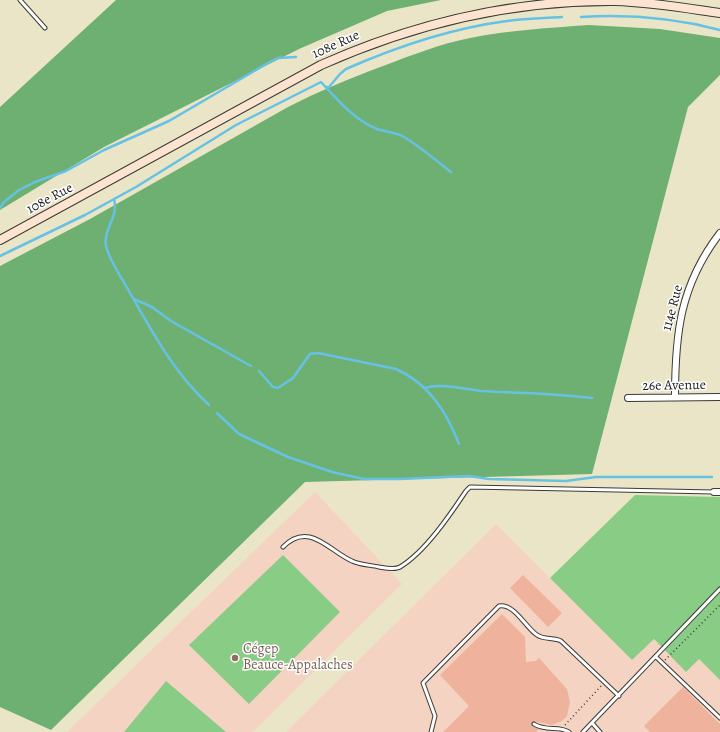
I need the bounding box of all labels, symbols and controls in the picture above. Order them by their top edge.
street label: 108e Rue [310,27,362,63]
street label: 108e Rue [24,180,76,218]
street label: 114e Rue [659,283,687,333]
street label: 26e Avenue [642,377,706,395]
place label: Cégep Beauce-Appalaches [243,642,353,674]
marker: Cégep Beauce-Appalaches [230,653,240,663]

